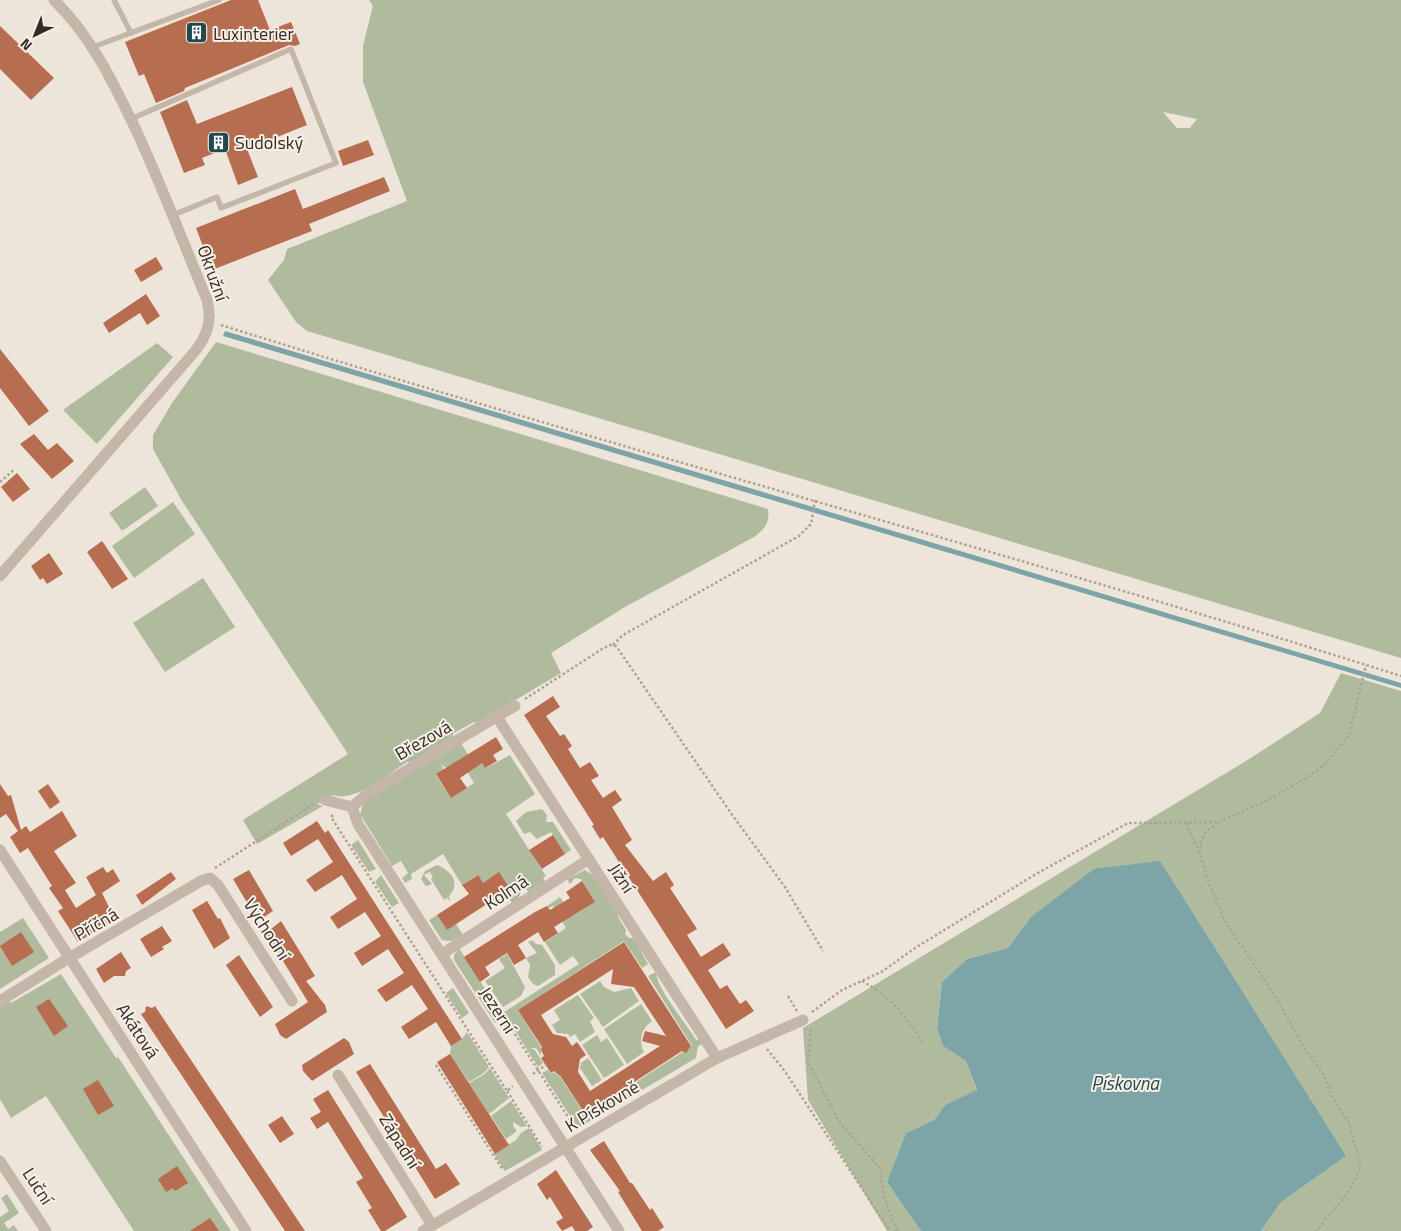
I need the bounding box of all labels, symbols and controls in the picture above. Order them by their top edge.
north arrow [10,10,60,60]
place label: Luxinterier [213,20,294,47]
building icon: Luxinterier [185,21,209,45]
text: N [15,34,37,56]
place label: Sudolský [235,129,303,156]
building icon: Sudolský [207,130,231,154]
street label: Okružní [190,241,236,307]
street label: Březová [390,713,456,767]
street label: Jižní [602,858,643,900]
street label: Kolmá [479,868,533,916]
street label: Východní [237,893,298,967]
street label: Příčná [69,900,123,948]
street label: Jezerní [473,981,524,1041]
street label: Akátová [110,998,166,1064]
water label: Pískovna [1091,1068,1160,1097]
street label: K Pískovně [560,1073,644,1139]
street label: Západní [373,1108,429,1175]
street label: Luční [16,1162,61,1212]

